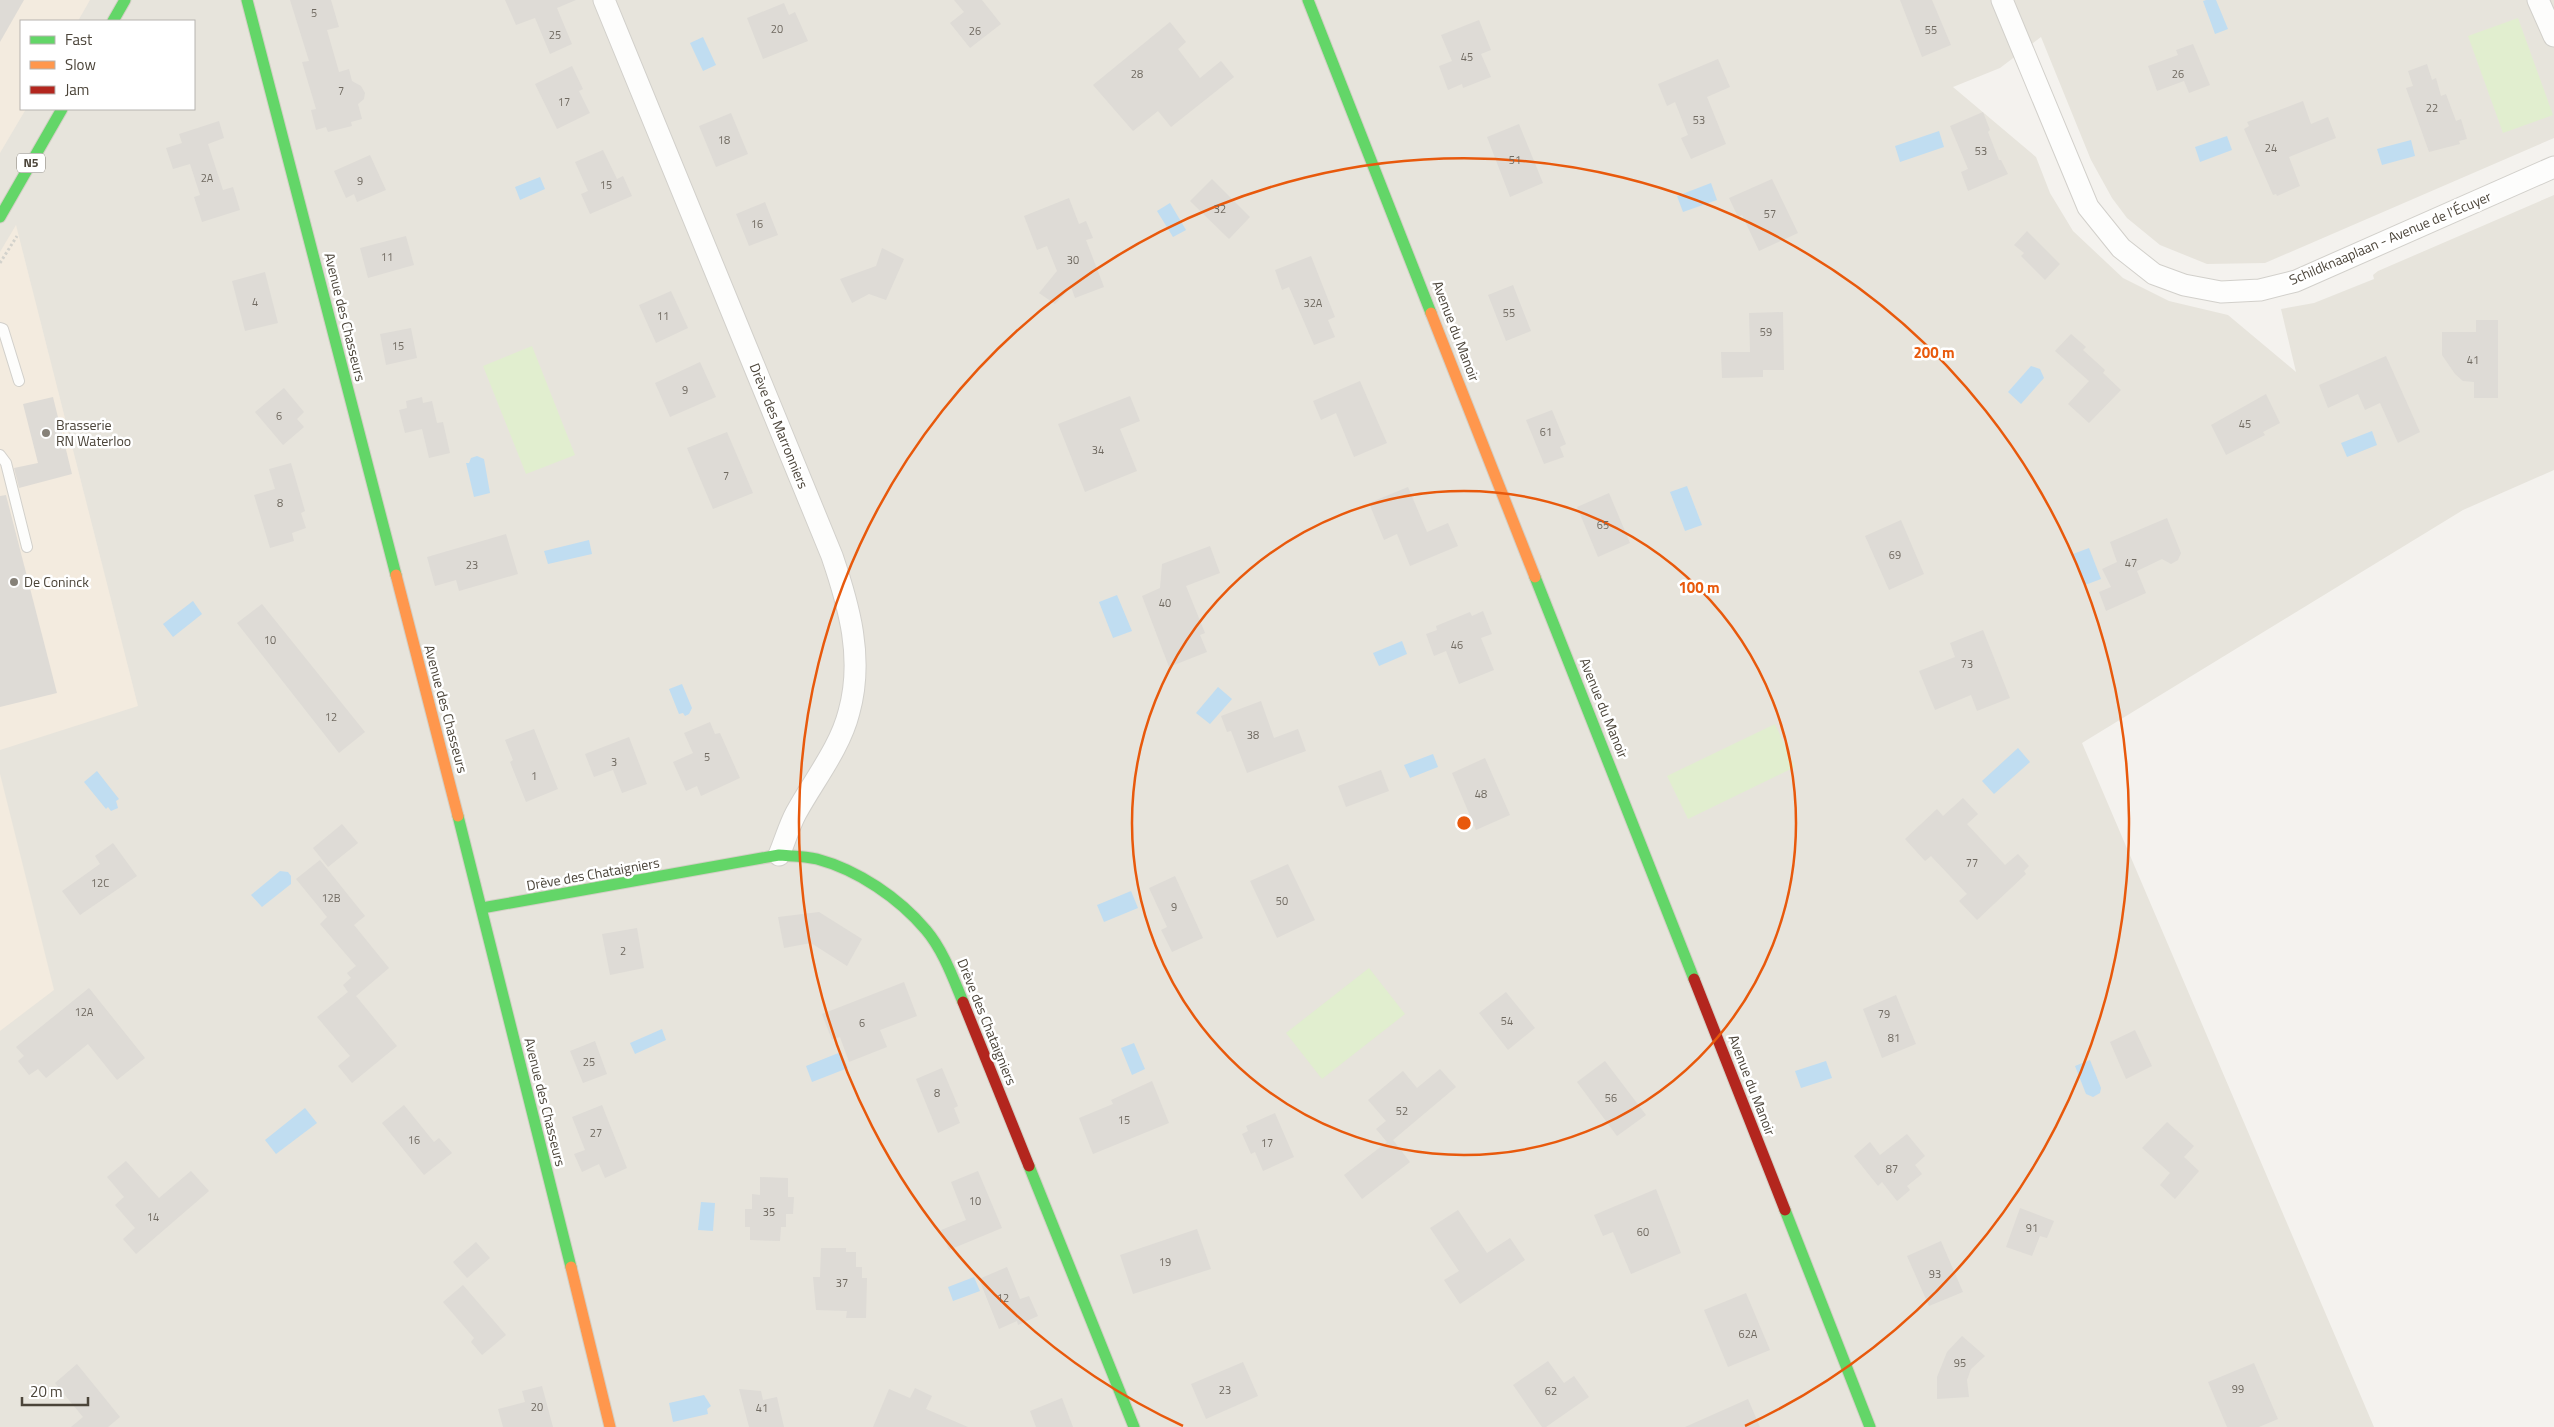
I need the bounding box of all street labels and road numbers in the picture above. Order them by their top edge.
road number: N5 [17,154,45,172]
street label: Schildknaaplaan - Avenue de l'Écuyer [2285,185,2494,290]
street label: Avenue des Chasseurs [319,250,372,383]
street label: Avenue du Manoir [1428,277,1485,384]
street label: Drève des Marronniers [745,360,814,492]
street label: Avenue des Chasseurs [419,642,474,775]
street label: Avenue du Manoir [1575,655,1634,761]
street label: Drève des Chataigniers [525,851,661,896]
street label: Drève des Chataigniers [952,955,1022,1088]
street label: Avenue du Manoir [1724,1031,1781,1138]
street label: Avenue des Chasseurs [519,1035,572,1168]

